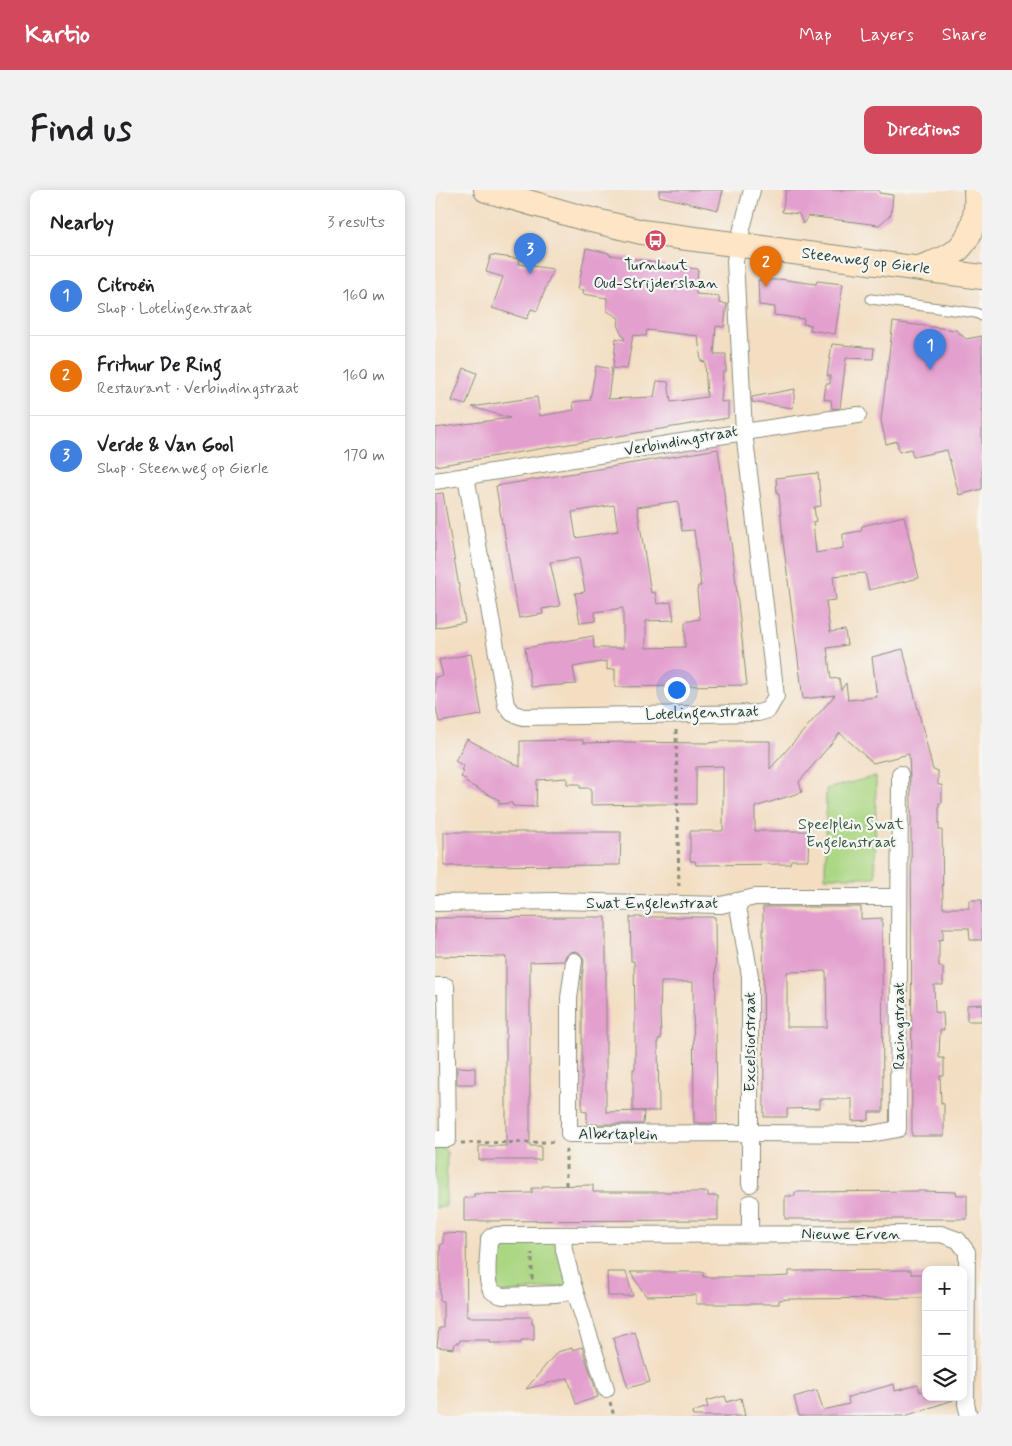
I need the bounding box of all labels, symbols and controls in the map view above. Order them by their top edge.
text: Kartio [25,20,90,51]
text: Map [799,23,832,47]
text: Layers [860,23,914,47]
text: Share [942,23,987,47]
button: Directions [864,106,982,154]
text: Find us [30,107,132,153]
text: Nearby [50,209,114,237]
text: 3 results [327,212,385,233]
bus stop icon: Turnhout Oud-Strijderslaan [644,229,668,253]
pin: 3 [514,233,546,274]
street label: Steenweg op Gierle [800,243,932,280]
pin: 2 [750,246,782,287]
place label: Turnhout Oud-Strijderslaan [593,255,719,294]
text: Citroën [97,273,155,298]
text: 1 [62,285,70,306]
text: 160 m [342,285,385,306]
text: Shop · Lotelingenstraat [97,298,252,319]
pin: 1 [914,329,946,370]
text: Frituur De Ring [97,353,222,378]
text: 2 [62,365,70,386]
text: 160 m [342,365,385,386]
text: Restaurant · Verbindingstraat [97,378,298,399]
street label: Verbindingstraat [623,421,739,461]
text: Verde & Van Gool [97,433,234,458]
text: 3 [62,445,70,466]
text: 170 m [343,445,385,466]
text: Shop · Steenweg op Gierle [97,458,269,479]
your location [664,677,690,703]
street label: Lotelingenstraat [645,701,759,726]
park label: Speelplein Swat Engelenstraat [798,814,905,854]
street label: Swat Engelenstraat [586,893,718,915]
street label: Racingstraat [889,982,910,1070]
street label: Excelsiorstraat [740,992,761,1092]
street label: Albertaplein [578,1124,658,1145]
street label: Nieuwe Erven [801,1224,901,1245]
map controls [922,1266,967,1401]
button: + [922,1266,967,1311]
button: − [922,1311,967,1356]
button: layers [922,1356,967,1401]

